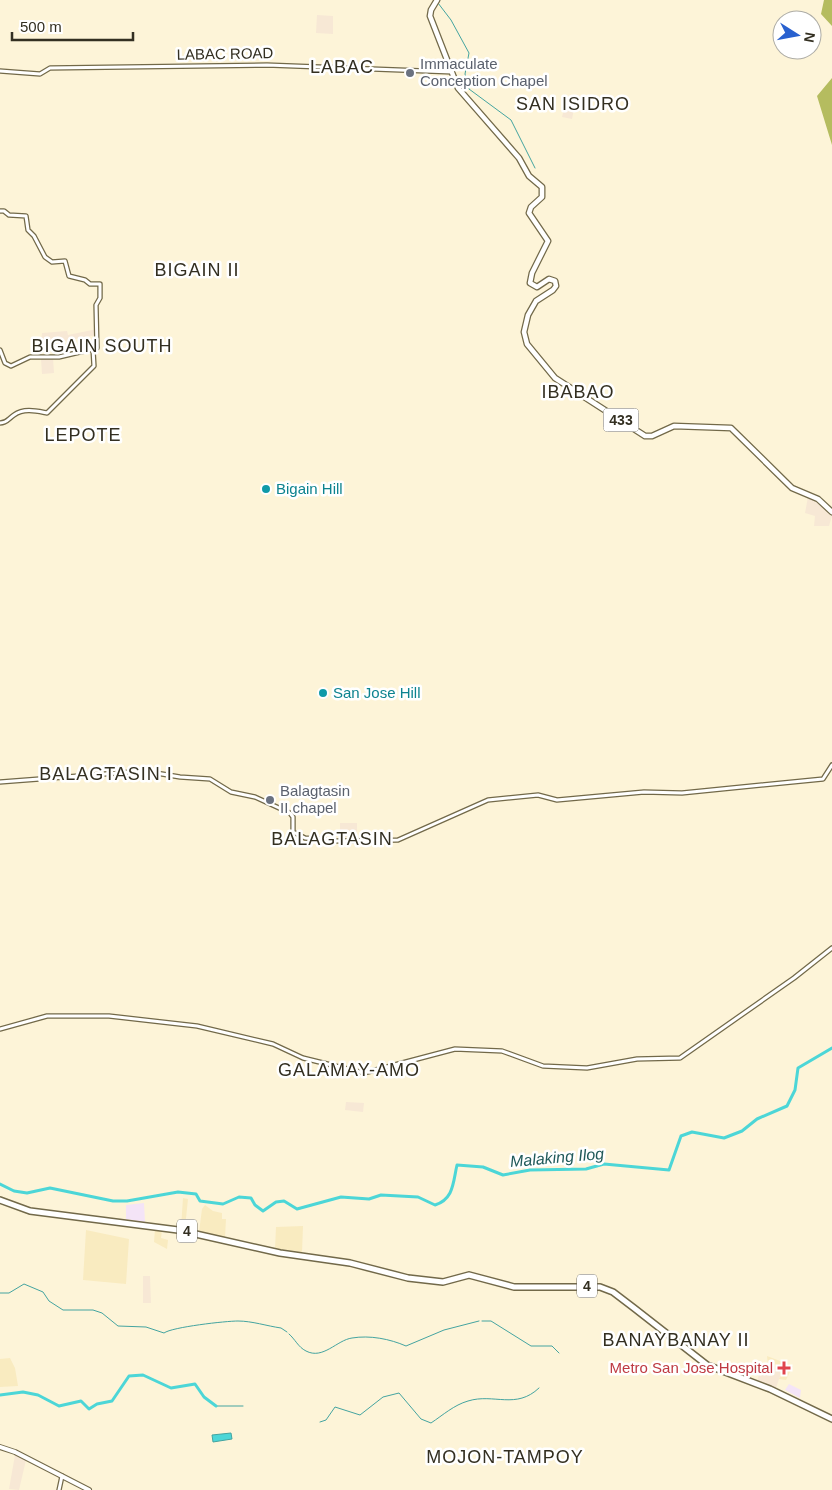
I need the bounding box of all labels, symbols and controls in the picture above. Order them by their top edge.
scale bar [12,10,134,42]
north arrow [772,10,822,60]
text: 500 m [20,18,62,35]
text: N [801,31,819,44]
street label: LABAC ROAD [176,44,274,63]
place label: Immaculate Conception Chapel [420,55,548,89]
district label: LABAC [310,57,374,77]
marker: Immaculate Conception Chapel [404,67,416,79]
district label: SAN ISIDRO [516,94,630,114]
district label: BIGAIN II [154,260,240,280]
district label: BIGAIN SOUTH [31,336,173,356]
district label: IBABAO [541,382,615,402]
road number: 433 [604,408,638,432]
district label: LEPOTE [44,425,122,445]
place label: Bigain Hill [276,480,343,497]
marker: Bigain Hill [260,483,272,495]
place label: San Jose Hill [333,684,421,701]
marker: San Jose Hill [317,687,329,699]
district label: BALAGTASIN I [39,764,173,784]
place label: Balagtasin II chapel [280,782,350,816]
marker: Balagtasin II chapel [264,794,276,806]
district label: BALAGTASIN [271,829,393,849]
district label: GALAMAY-AMO [278,1060,420,1080]
water label: Malaking Ilog [509,1145,605,1170]
road number: 4 [177,1220,197,1242]
road number: 4 [577,1274,597,1298]
district label: BANAYBANAY II [602,1330,750,1350]
place label: Metro San Jose Hospital [610,1359,773,1376]
marker: Metro San Jose Hospital [777,1361,791,1375]
district label: MOJON-TAMPOY [426,1447,584,1467]

